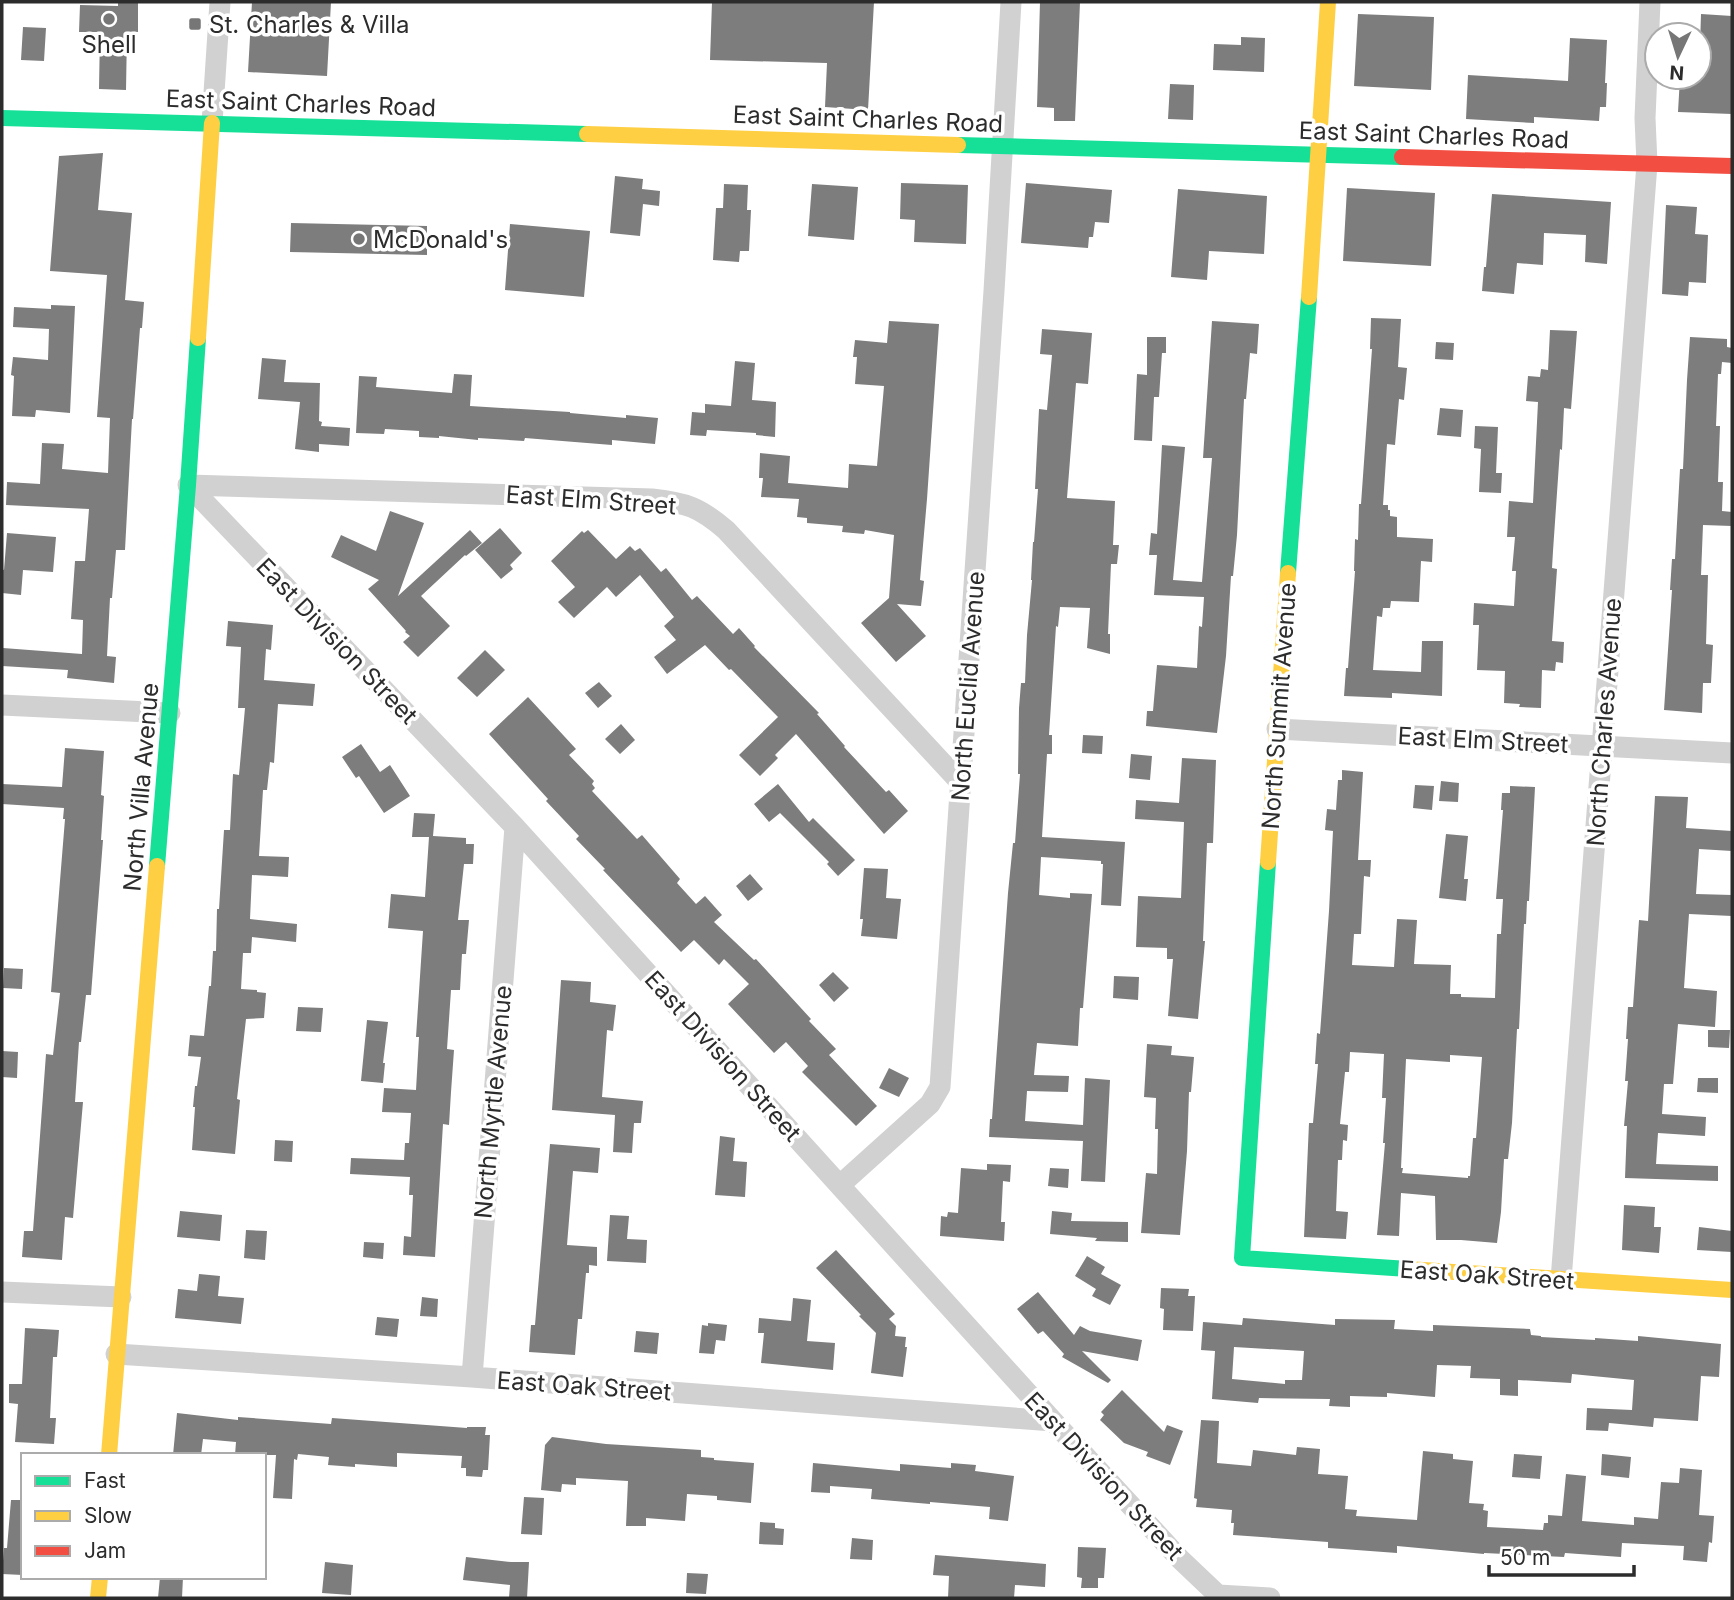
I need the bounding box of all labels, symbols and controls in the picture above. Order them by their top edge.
place label: St. Charles & Villa [209,10,409,39]
marker: Shell [101,11,117,27]
marker: St. Charles & Villa [187,16,203,32]
north arrow [1643,21,1713,91]
place label: Shell [81,30,137,59]
text: N [1669,60,1685,84]
street label: East Saint Charles Road [165,84,437,122]
street label: East Saint Charles Road [732,100,1004,138]
street label: East Saint Charles Road [1298,116,1570,154]
place label: McDonald's [373,225,508,254]
marker: McDonald's [351,231,367,247]
street label: East Elm Street [505,480,677,520]
street label: East Division Street [250,552,424,730]
street label: North Euclid Avenue [945,570,991,802]
street label: North Summit Avenue [1256,582,1302,830]
street label: North Charles Avenue [1581,597,1627,847]
street label: North Villa Avenue [117,682,165,892]
street label: East Elm Street [1397,721,1569,759]
street label: East Division Street [639,965,807,1147]
street label: North Myrtle Avenue [468,984,518,1220]
street label: East Oak Street [1399,1254,1575,1296]
street label: East Oak Street [496,1365,672,1407]
street label: East Division Street [1019,1386,1189,1566]
legend [21,1453,266,1579]
text: Fast [84,1468,126,1493]
text: Slow [84,1503,132,1528]
scale bar [1489,1534,1634,1578]
text: Jam [84,1538,126,1563]
text: 50 m [1500,1545,1550,1570]

